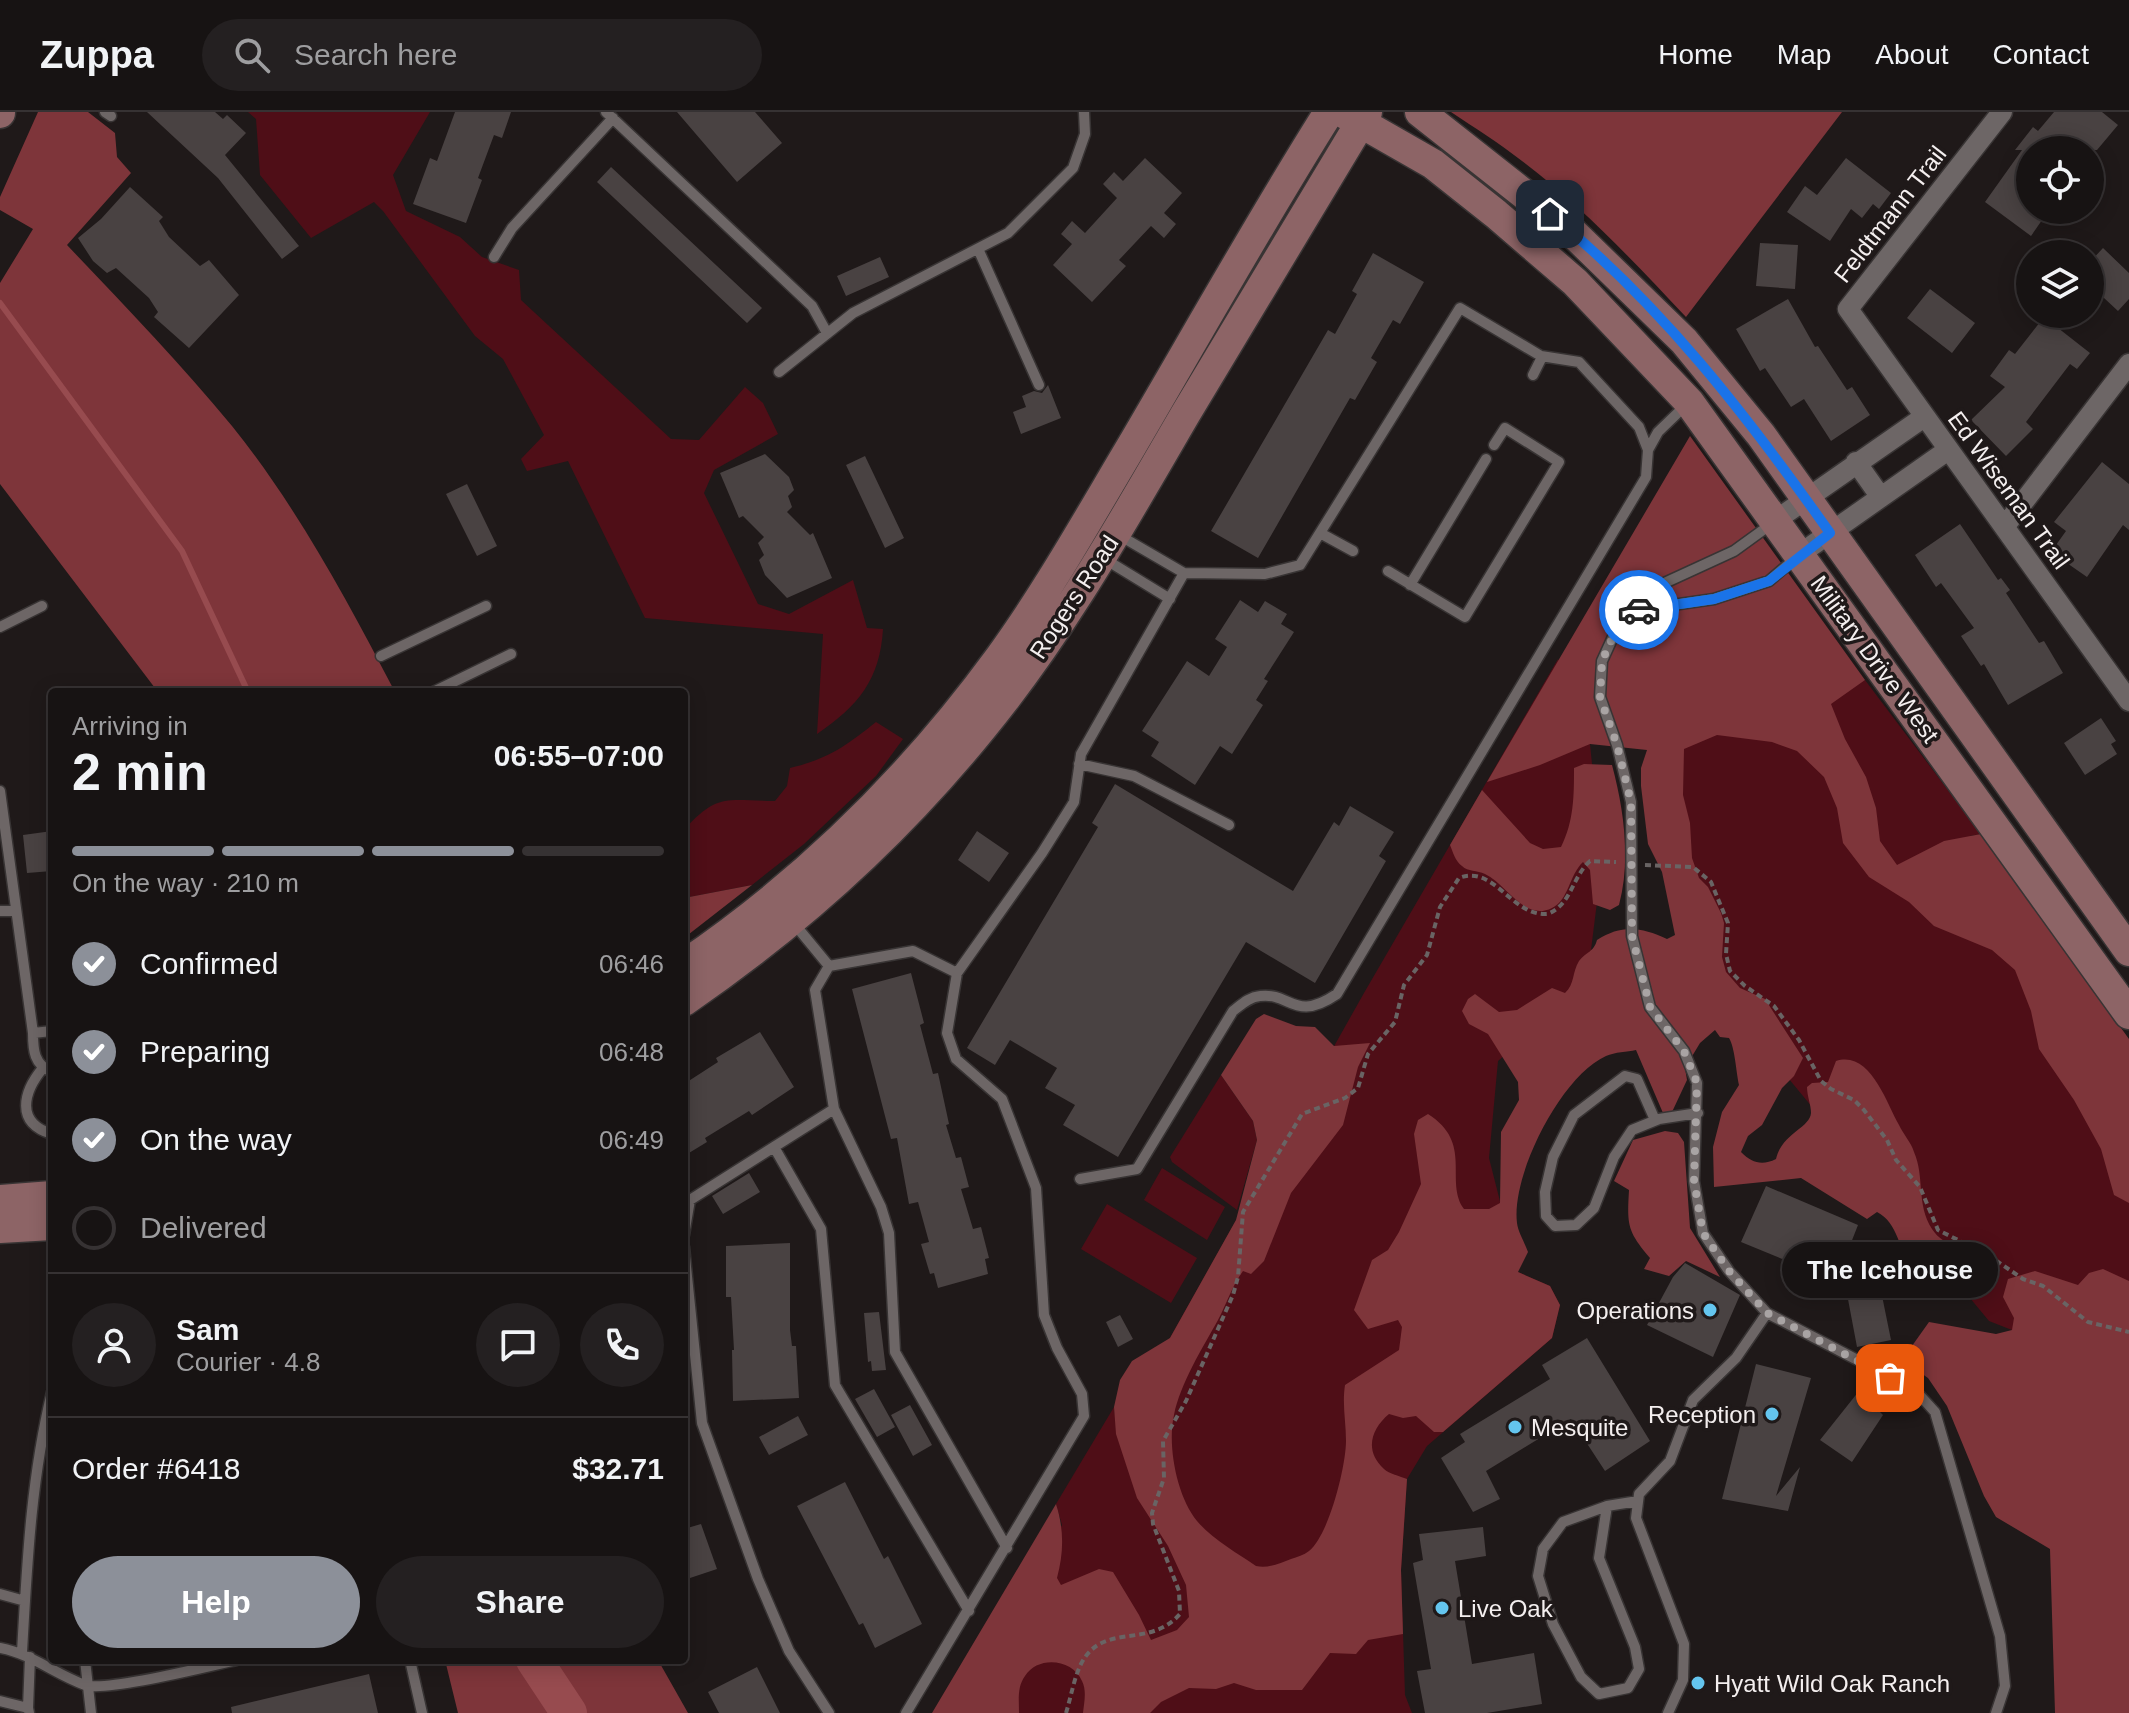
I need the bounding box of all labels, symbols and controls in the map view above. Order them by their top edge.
search box [202,19,762,91]
icon: search [230,33,274,77]
text: Zuppa [40,34,154,76]
text: Search here [294,38,457,71]
text: Home [1658,39,1733,70]
text: Map [1777,39,1831,70]
text: About [1875,39,1949,70]
text: Contact [1993,39,2089,70]
map controls [2016,136,2104,328]
button: locate [2016,136,2104,224]
street label: Feldtmann Trail [1828,141,1952,287]
pin [1516,180,1584,248]
icon: home [1528,192,1572,236]
button: layers [2016,240,2104,328]
street label: Ed Wiseman Trail [1943,406,2075,574]
street label: Rogers Road [1024,530,1124,664]
courier [1599,570,1679,650]
street label: Military Drive West [1805,570,1945,748]
icon: car [1617,588,1661,632]
text: Arriving in [72,711,188,741]
text: 06:55–07:00 [494,739,664,772]
text: 2 min [72,743,208,801]
text: On the way · 210 m [72,868,299,898]
icon: check [72,942,116,986]
text: Confirmed [140,947,278,980]
text: 06:46 [599,949,664,979]
icon: check [72,1030,116,1074]
text: Preparing [140,1035,270,1068]
text: 06:48 [599,1037,664,1067]
icon: check [72,1118,116,1162]
text: On the way [140,1123,292,1156]
text: 06:49 [599,1125,664,1155]
text: Delivered [140,1211,267,1244]
callout: The Icehouse [1782,1242,1998,1298]
text: The Icehouse [1807,1255,1973,1285]
place label: Operations [1577,1297,1694,1324]
marker: Operations [1701,1301,1719,1319]
button: person [72,1303,156,1387]
button: chat [476,1303,560,1387]
button: phone [580,1303,664,1387]
text: Sam [176,1313,239,1346]
pin [1856,1344,1924,1412]
text: Courier · 4.8 [176,1347,321,1377]
icon: bag [1868,1356,1912,1400]
place label: Reception [1648,1401,1756,1428]
marker: Reception [1763,1405,1781,1423]
place label: Mesquite [1531,1414,1628,1441]
marker: Mesquite [1506,1418,1524,1436]
text: Order #6418 [72,1452,240,1485]
text: $32.71 [572,1452,664,1485]
button: Help [72,1556,360,1648]
button: Share [376,1556,664,1648]
place label: Live Oak [1458,1595,1554,1622]
marker: Live Oak [1433,1599,1451,1617]
place label: Hyatt Wild Oak Ranch [1714,1670,1950,1697]
marker: Hyatt Wild Oak Ranch [1689,1674,1707,1692]

